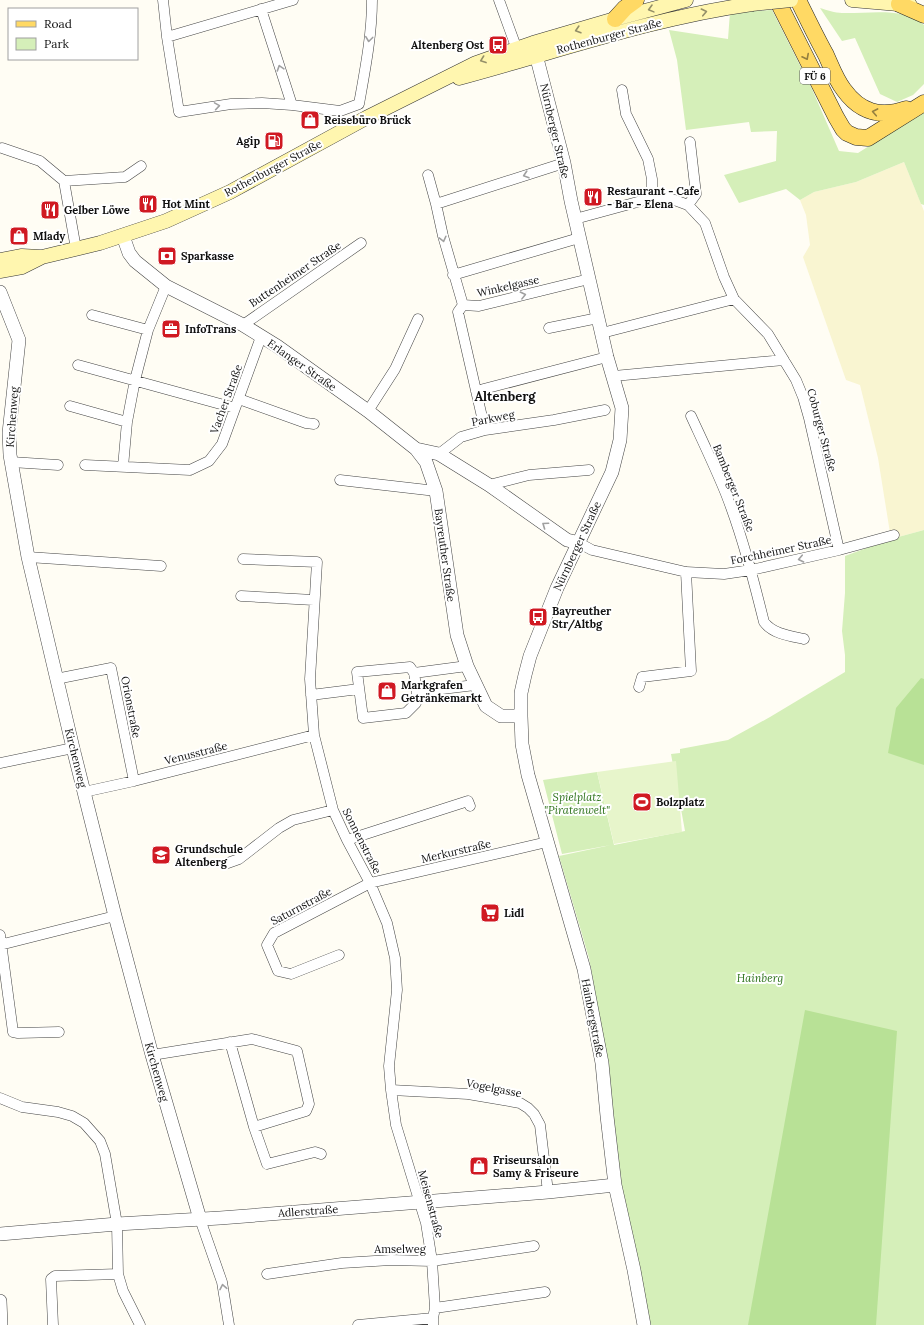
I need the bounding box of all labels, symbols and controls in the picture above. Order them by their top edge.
one-way arrow [647,5,654,13]
legend [8,8,138,60]
one-way arrow [701,8,708,16]
street label: Rothenburger Straße [555,15,663,57]
text: Road [44,16,72,31]
one-way arrow [574,25,581,34]
bus stop icon: Altenberg Ost [487,34,509,56]
text: Park [44,36,70,51]
one-way arrow [365,36,374,42]
place label: Altenberg Ost [411,38,484,52]
one-way arrow [801,53,809,61]
one-way arrow [480,55,487,64]
one-way arrow [276,65,285,72]
road number: FÜ 6 [800,68,830,84]
street label: Nürnberger Straße [537,82,573,180]
one-way arrow [214,102,221,111]
one-way arrow [872,108,878,117]
shop icon: Reisebüro Brück [299,109,321,131]
place label: Reisebüro Brück [324,113,411,127]
fuel station icon: Agip [263,130,285,152]
place label: Agip [236,134,260,148]
street label: Rothenburger Straße [222,136,324,200]
one-way arrow [523,170,530,179]
place label: Restaurant - Cafe - Bar - Elena [607,184,700,211]
restaurant icon: Restaurant - Cafe - Bar - Elena [582,186,604,208]
restaurant icon: Hot Mint [137,193,159,215]
place label: Hot Mint [162,197,210,211]
restaurant icon: Gelber Löwe [39,199,61,221]
place label: Gelber Löwe [64,203,130,217]
shop icon: Mlady [8,225,30,247]
place label: Mlady [33,229,66,243]
one-way arrow [439,236,447,242]
street label: Buttenheimer Straße [246,238,344,310]
bank icon: Sparkasse [156,245,178,267]
place label: Sparkasse [181,249,234,263]
street label: Winkelgasse [476,272,540,300]
one-way arrow [519,291,526,300]
office icon: InfoTrans [160,318,182,340]
place label: InfoTrans [185,322,236,336]
street label: Erlanger Straße [265,336,339,394]
street label: Vacher Straße [207,362,245,437]
street label: Kirchenweg [3,385,21,448]
street label: Coburger Straße [804,387,840,473]
district label: Altenberg [474,388,536,405]
street label: Parkweg [470,407,517,429]
street label: Bamberger Straße [710,442,758,534]
street label: Nürnberger Straße [550,499,604,593]
street label: Bayreuther Straße [432,507,458,603]
one-way arrow [543,523,550,530]
street label: Forchheimer Straße [729,532,833,568]
one-way arrow [798,554,804,562]
place label: Bayreuther Str/Altbg [552,604,612,632]
bus stop icon: Bayreuther Str/Altbg [527,606,549,628]
street label: Orionstraße [118,675,144,739]
place label: Markgrafen Getränkemarkt [401,678,483,705]
shop icon: Markgrafen Getränkemarkt [376,680,398,702]
street label: Kirchenweg [62,727,90,790]
street label: Venusstraße [162,738,229,768]
park label: Spielplatz "Piratenwelt" [544,790,610,817]
sports icon: Bolzplatz [631,791,653,813]
place label: Bolzplatz [656,795,705,809]
street label: Sonnenstraße [339,806,385,876]
street label: Merkurstraße [420,836,492,866]
place label: Grundschule Altenberg [175,842,243,869]
school or university icon: Grundschule Altenberg [150,844,172,866]
street label: Saturnstraße [268,884,334,928]
supermarket icon: Lidl [479,902,501,924]
place label: Lidl [504,906,525,920]
park label: Hainberg [737,971,783,985]
street label: Hainbergstraße [578,977,608,1059]
street label: Kirchenweg [142,1041,172,1104]
street label: Vogelgasse [464,1076,523,1100]
place label: Friseursalon Samy & Friseure [493,1153,579,1180]
shop icon: Friseursalon Samy & Friseure [468,1155,490,1177]
street label: Meisenstraße [415,1168,447,1240]
street label: Adlerstraße [276,1202,339,1220]
street label: Amselweg [373,1242,427,1256]
one-way arrow [219,1283,227,1290]

